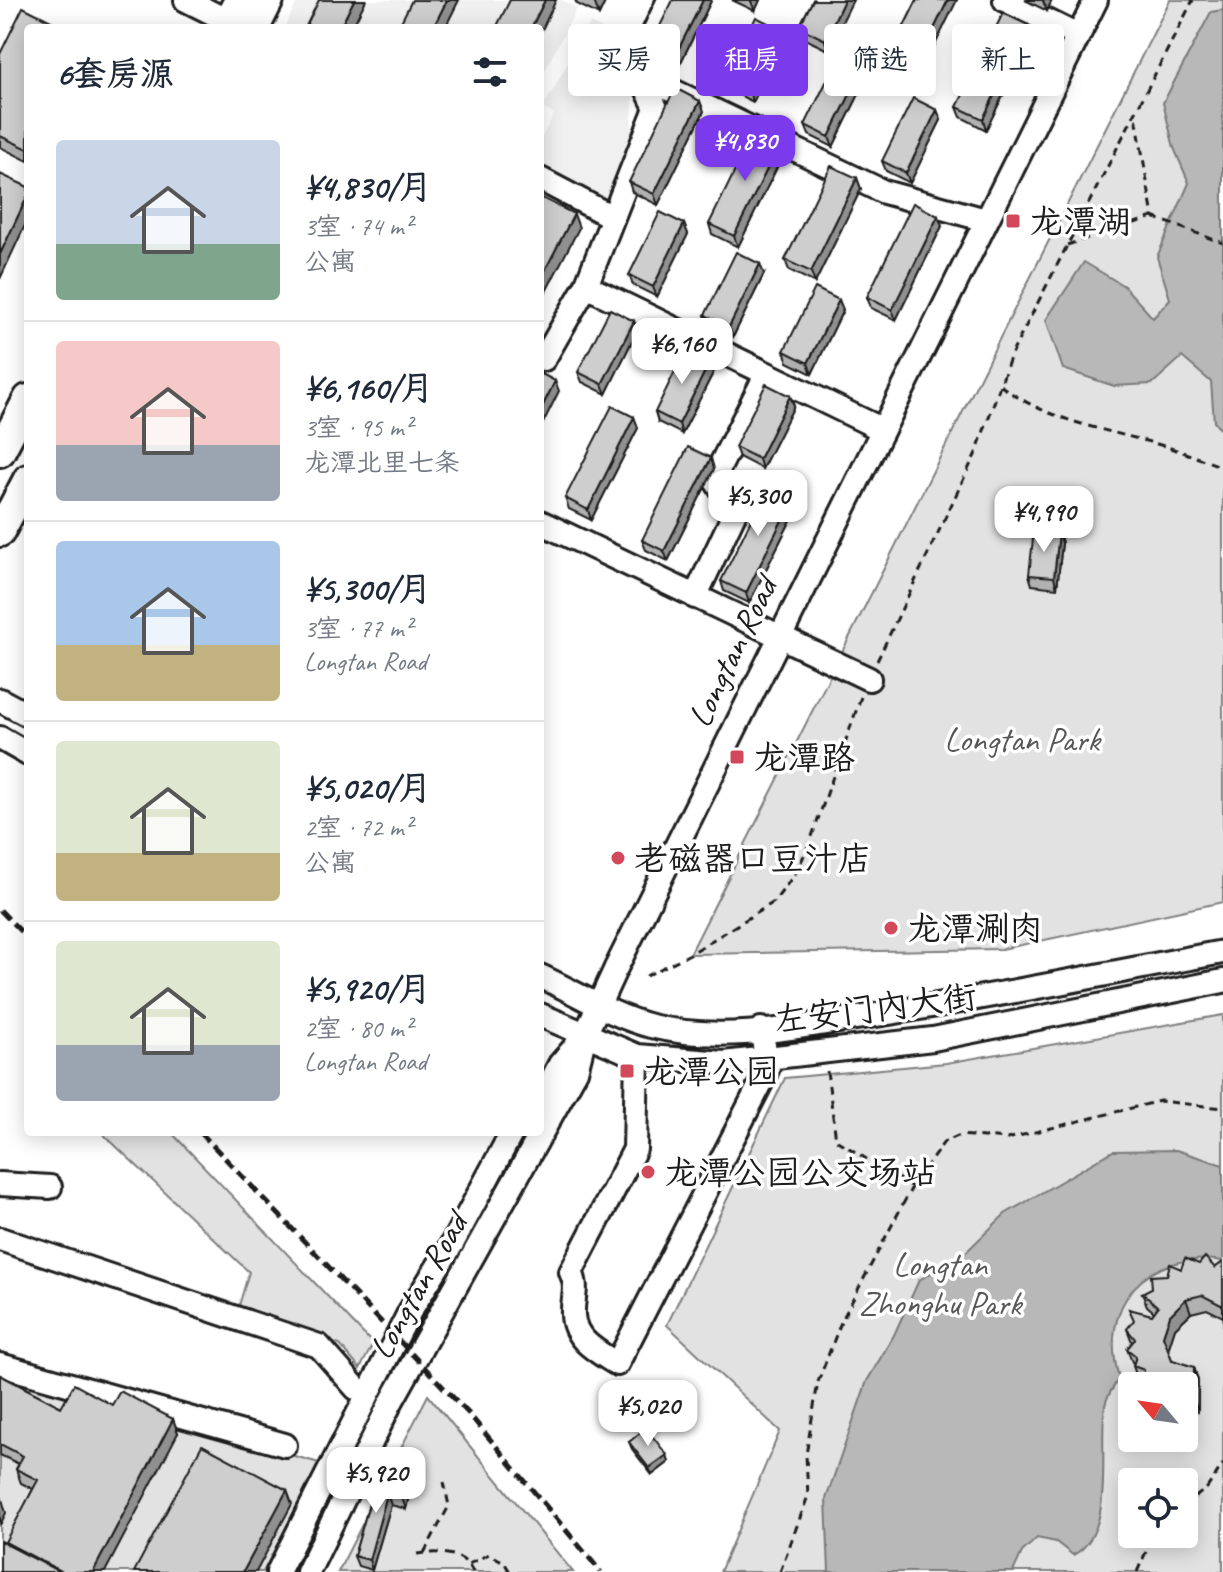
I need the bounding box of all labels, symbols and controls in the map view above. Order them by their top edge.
chip: 买房 [568,24,680,96]
chip: 租房 [696,24,808,96]
chip: 筛选 [824,24,936,96]
chip: 新上 [952,24,1064,96]
icon: filters [468,50,512,94]
text: 6套房源 [56,52,174,95]
pin: ¥4,830 [680,115,810,183]
text: ¥4,830 [713,124,777,157]
text: ¥4,830/月 [304,165,432,208]
icon: home [120,172,216,268]
place label: 龙潭湖 [1029,200,1131,243]
text: 3室 · 74 m² [304,210,412,243]
marker: 龙潭湖 [1004,212,1022,230]
text: 公寓 [304,245,356,278]
pin: ¥6,160 [617,318,747,386]
text: ¥6,160 [650,327,714,360]
text: ¥6,160/月 [304,366,434,409]
icon: home [120,373,216,469]
text: 3室 · 95 m² [304,411,412,444]
text: 龙潭北里七条 [304,446,460,479]
pin: ¥5,300 [693,470,823,538]
text: ¥5,300 [726,479,790,512]
pin: ¥4,990 [979,486,1109,554]
text: ¥4,990 [1012,495,1076,528]
street label: Longtan Road [678,565,789,734]
text: ¥5,300/月 [304,567,432,610]
icon: home [120,573,216,669]
text: 3室 · 77 m² [304,612,412,645]
text: Longtan Road [304,645,427,678]
park label: Longtan Park [944,718,1102,761]
place label: 龙潭路 [753,736,855,779]
marker: 龙潭路 [728,748,746,766]
text: ¥5,020/月 [304,766,432,809]
icon: home [120,773,216,869]
text: 2室 · 72 m² [304,811,412,844]
place label: 老磁器口豆汁店 [634,837,872,880]
text: 公寓 [304,846,356,879]
marker: 老磁器口豆汁店 [609,849,627,867]
place label: 龙潭涮肉 [907,907,1043,950]
marker: 龙潭涮肉 [882,919,900,937]
text: ¥5,920/月 [304,967,432,1010]
icon: home [120,973,216,1069]
street label: 左安门内大街 [771,974,979,1042]
text: 2室 · 80 m² [304,1012,412,1045]
text: Longtan Road [304,1045,427,1078]
place label: 龙潭公园 [643,1050,779,1093]
marker: 龙潭公园 [618,1062,636,1080]
place label: 龙潭公园公交场站 [664,1151,936,1194]
marker: 龙潭公园公交场站 [639,1163,657,1181]
street label: Longtan Road [359,1201,480,1366]
park label: Longtan Zhonghu Park [859,1243,1024,1325]
north arrow [1118,1372,1198,1452]
map controls [1118,1372,1198,1548]
pin: ¥5,020 [583,1380,713,1448]
text: ¥5,020 [616,1389,680,1422]
pin: ¥5,920 [311,1447,441,1515]
text: ¥5,920 [345,1456,407,1489]
button: locate [1118,1468,1198,1548]

